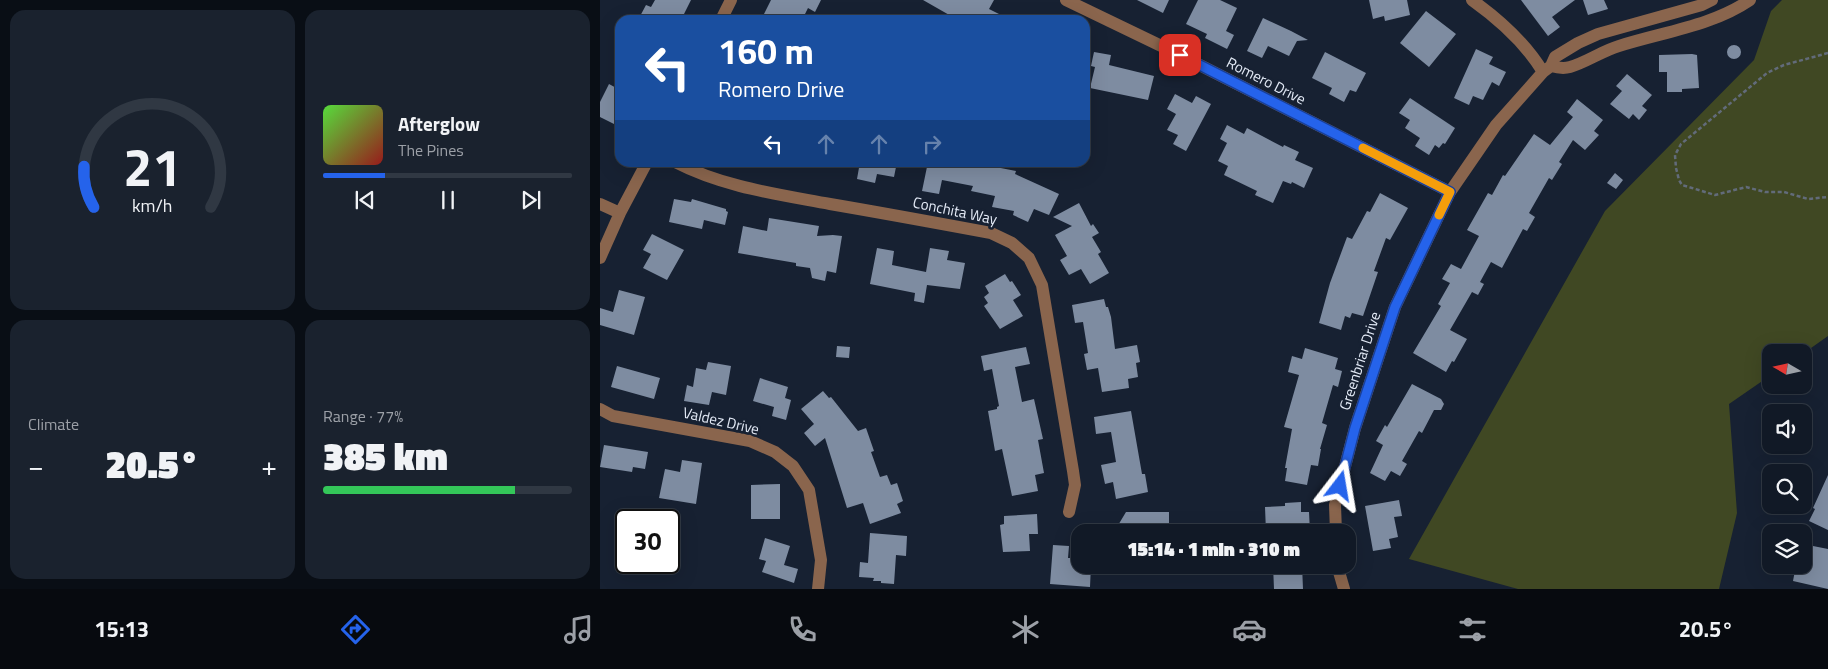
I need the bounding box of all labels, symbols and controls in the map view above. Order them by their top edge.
text: 160 m [718,24,814,78]
pin [1159,34,1201,76]
icon: left [635,35,700,100]
icon: arrive [1166,41,1194,69]
street label: Romero Drive [1223,51,1310,110]
text: Romero Drive [718,72,844,106]
text: Afterglow [398,109,480,138]
text: 21 [123,127,182,206]
icon: left [759,130,787,158]
icon: ahead [812,130,840,158]
icon: ahead [865,130,893,158]
icon: right [918,130,946,158]
text: The Pines [398,138,464,162]
icon: previous [351,186,379,214]
icon: pause [434,186,462,214]
icon: next [517,186,545,214]
street label: Conchita Way [911,190,999,231]
text: km/h [132,192,173,219]
street label: Greenbriar Drive [1333,308,1386,413]
north arrow [1762,344,1812,394]
map controls [1762,344,1812,574]
street label: Valdez Drive [681,401,762,440]
text: Range · 77% [323,404,403,428]
button: sound [1762,404,1812,454]
text: Climate [28,412,79,436]
text: 385 km [323,427,448,485]
text: 20.5° [105,435,200,493]
text: − [28,444,44,487]
text: + [261,444,277,487]
position arrow [1313,459,1365,511]
button: search [1762,464,1812,514]
speed limit sign: 30 [615,509,680,574]
button: layers [1762,524,1812,574]
text: 15:14 · 1 min · 310 m [1127,534,1300,563]
text: 15:13 [94,612,149,646]
icon: directions [338,612,373,647]
icon: music [561,612,596,647]
icon: phone [785,612,820,647]
icon: climate [1008,612,1043,647]
icon: car [1232,612,1267,647]
icon: filters [1455,612,1490,647]
text: 20.5° [1679,612,1734,646]

